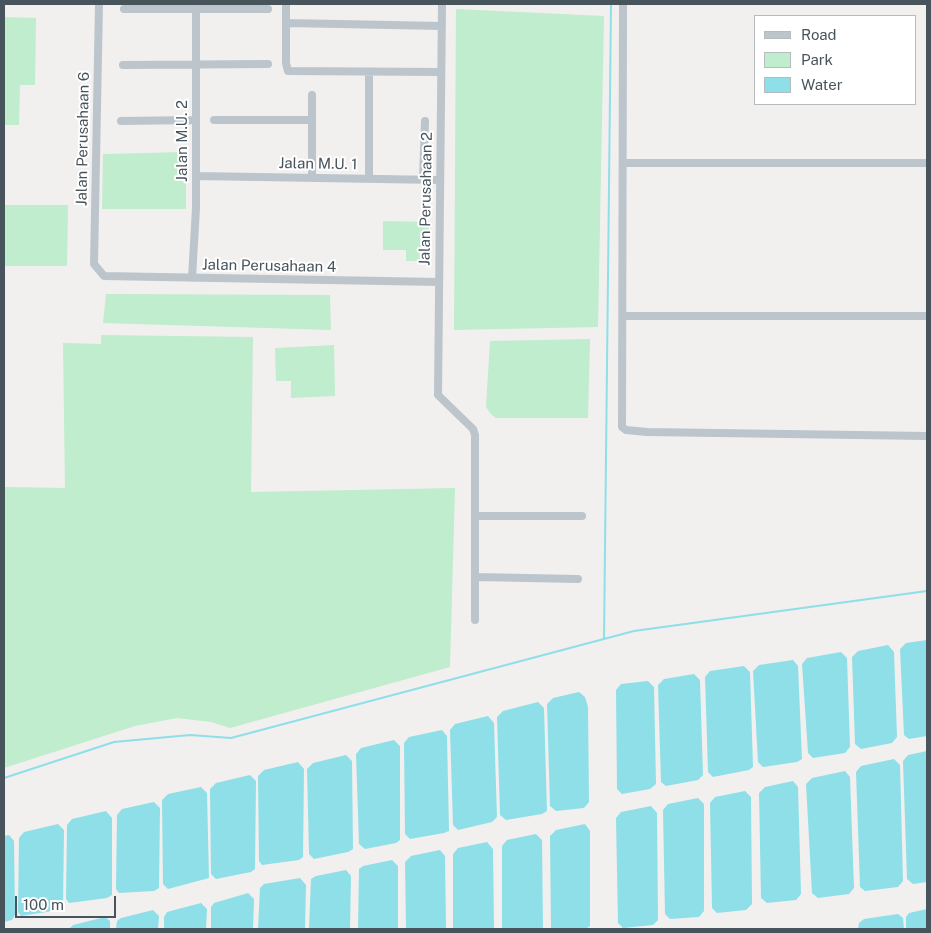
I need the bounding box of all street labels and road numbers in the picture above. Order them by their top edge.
street label: Jalan Perusahaan 6 [73,72,93,206]
street label: Jalan M.U. 2 [173,100,191,182]
street label: Jalan Perusahaan 2 [416,132,436,266]
street label: Jalan M.U. 1 [278,154,358,174]
street label: Jalan Perusahaan 4 [202,256,336,276]

